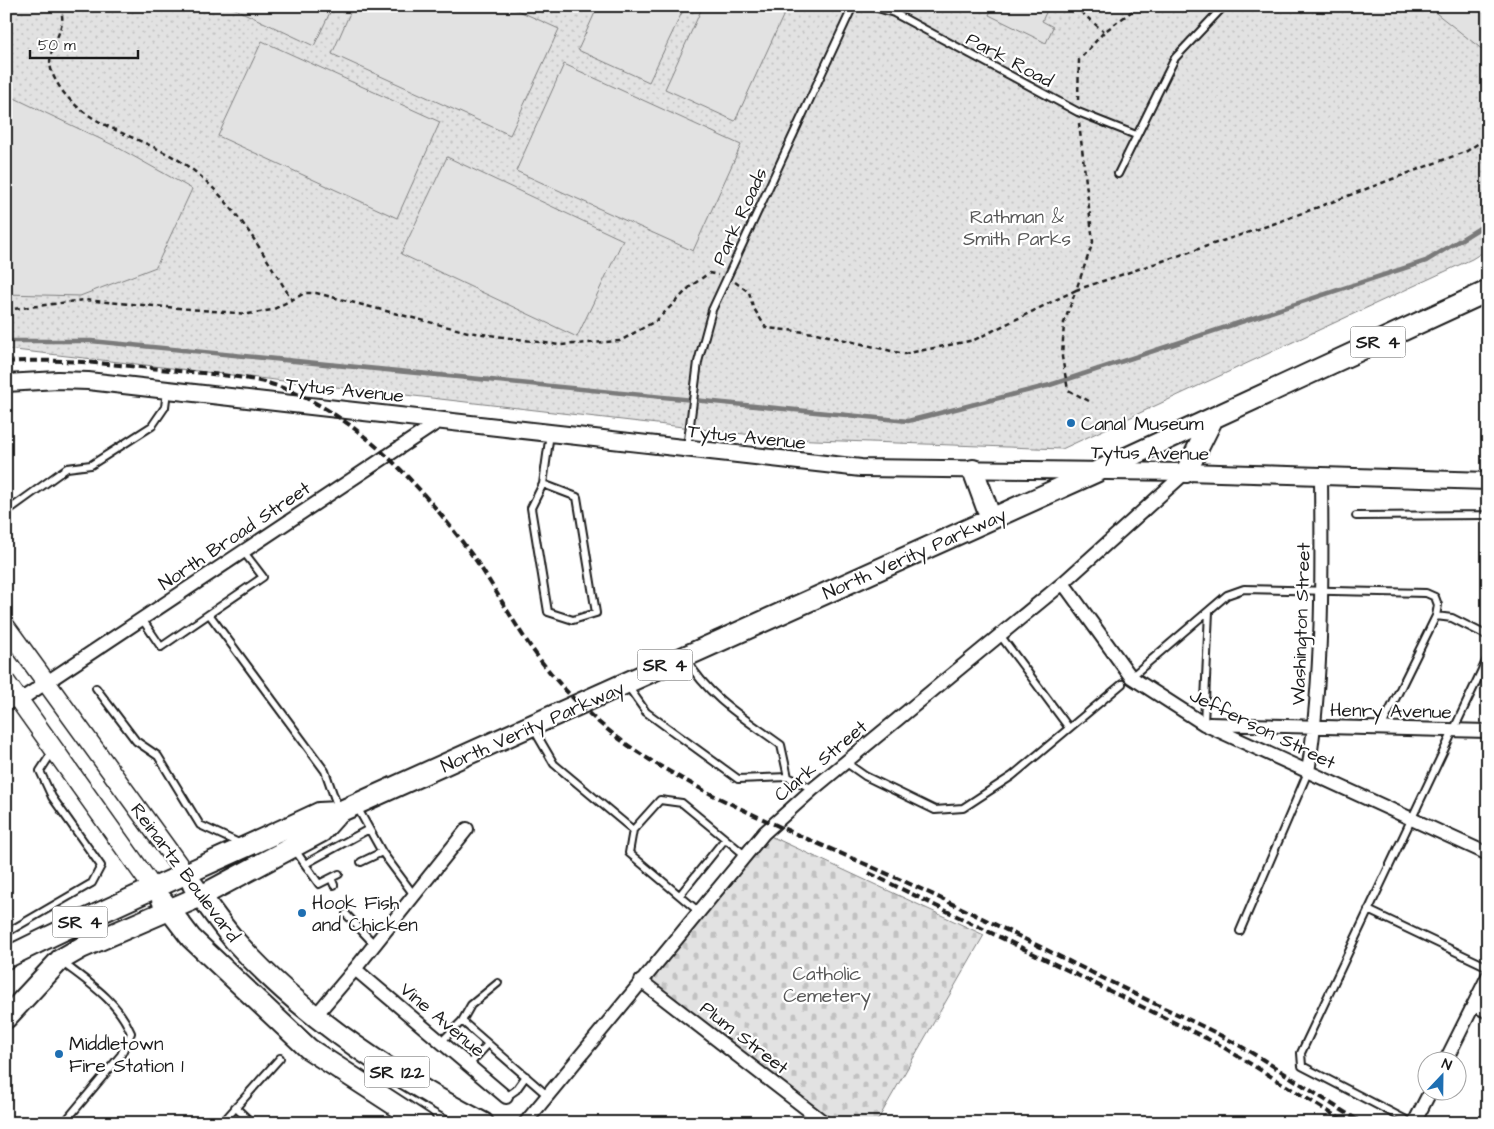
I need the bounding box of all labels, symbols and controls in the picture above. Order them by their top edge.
street label: Park Road [961,26,1058,95]
scale bar [30,28,138,60]
text: 50 m [38,35,76,56]
street label: Park Roads [706,163,775,270]
park label: Rathman & Smith Parks [963,204,1071,253]
road number: SR 4 [1350,327,1406,358]
street label: Tytus Avenue [284,371,405,411]
place label: Canal Museum [1081,411,1204,438]
marker: Canal Museum [1065,417,1077,429]
street label: Tytus Avenue [686,418,807,458]
street label: Tytus Avenue [1090,439,1209,469]
street label: North Broad Street [153,475,316,597]
street label: North Verity Parkway [818,501,1012,608]
street label: Washington Street [1285,542,1319,706]
road number: SR 4 [638,650,692,680]
street label: North Verity Parkway [436,674,630,781]
street label: Jefferson Street [1185,682,1340,777]
street label: Henry Avenue [1330,697,1452,727]
street label: Clark Street [768,714,874,808]
street label: Reinartz Boulevard [123,798,246,948]
place label: Hook Fish and Chicken [312,890,418,939]
road number: SR 4 [52,906,108,938]
marker: Hook Fish and Chicken [296,907,308,919]
park label: Catholic Cemetery [783,961,871,1011]
street label: Vine Avenue [394,976,491,1064]
street label: Plum Street [694,995,794,1082]
place label: Middletown Fire Station 1 [69,1031,184,1080]
marker: Middletown Fire Station 1 [53,1048,65,1060]
north arrow [1416,1052,1466,1102]
text: N [1439,1054,1455,1076]
road number: SR 122 [364,1056,430,1088]

